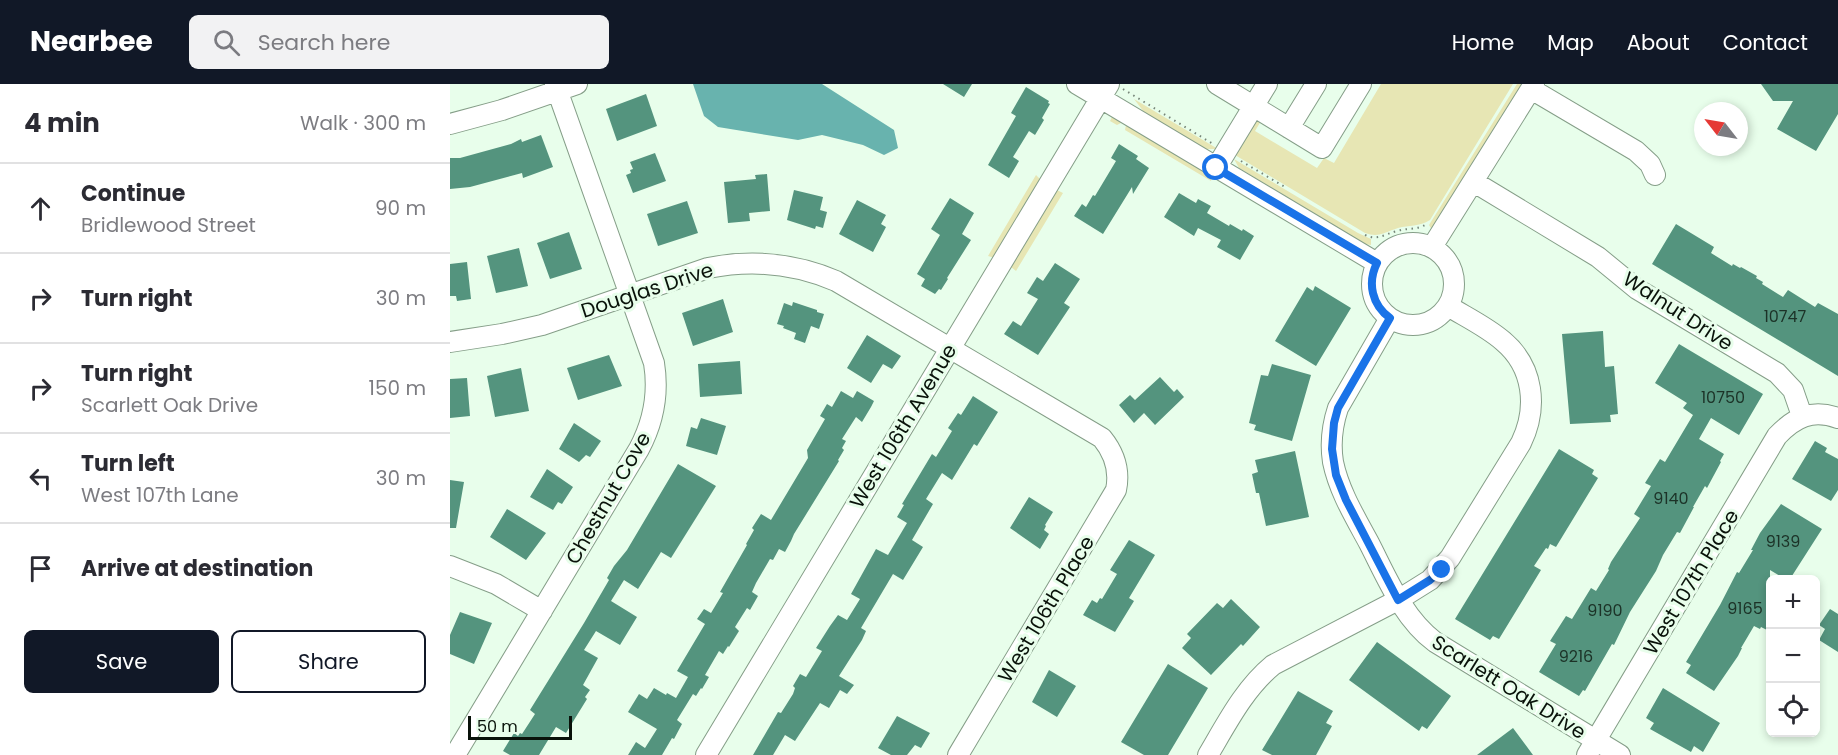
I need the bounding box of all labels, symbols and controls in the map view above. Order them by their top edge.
search box [189,15,609,69]
text: Nearbee [30,22,153,61]
icon: search [210,26,243,59]
text: Search here [258,27,390,58]
text: Home [1452,28,1514,57]
text: Map [1547,28,1594,57]
text: About [1627,28,1690,57]
text: Contact [1723,28,1808,57]
north arrow [1694,102,1748,156]
text: 4 min [24,105,100,141]
text: Walk · 300 m [300,109,426,137]
route start [1202,154,1228,180]
text: Continue [81,178,185,209]
icon: ahead [24,192,57,225]
text: 90 m [375,194,426,222]
text: Bridlewood Street [81,211,256,239]
street label: Douglas Drive [577,255,717,325]
street label: Walnut Drive [1617,265,1739,357]
icon: right [24,282,57,315]
text: Turn right [81,283,192,314]
text: 30 m [376,284,426,312]
house number: 10747 [1764,305,1807,328]
street label: West 106th Avenue [843,339,963,513]
text: Turn right [81,358,192,389]
icon: right [24,372,57,405]
text: 150 m [369,374,426,402]
house number: 10750 [1701,386,1745,409]
text: Scarlett Oak Drive [81,391,258,419]
street label: Chestnut Cove [559,427,657,569]
text: Turn left [81,448,175,479]
icon: left [24,462,57,495]
text: 30 m [376,464,426,492]
text: West 107th Lane [81,481,239,509]
house number: 9140 [1653,487,1689,510]
street label: West 107th Place [1637,504,1745,660]
street label: West 106th Place [991,530,1101,688]
house number: 9139 [1766,530,1800,553]
icon: arrive [24,552,57,585]
text: Arrive at destination [81,553,313,584]
route end [1428,556,1454,582]
map controls [1766,575,1820,737]
button: + [1766,575,1820,629]
house number: 9165 [1727,597,1763,620]
house number: 9190 [1587,599,1623,622]
street label: Scarlett Oak Drive [1426,628,1592,746]
button: − [1766,629,1820,683]
button: Save [24,630,219,693]
button: Share [231,630,426,693]
house number: 9216 [1559,645,1593,668]
button: locate [1766,683,1820,737]
scale bar [468,713,572,740]
text: 50 m [477,715,518,738]

